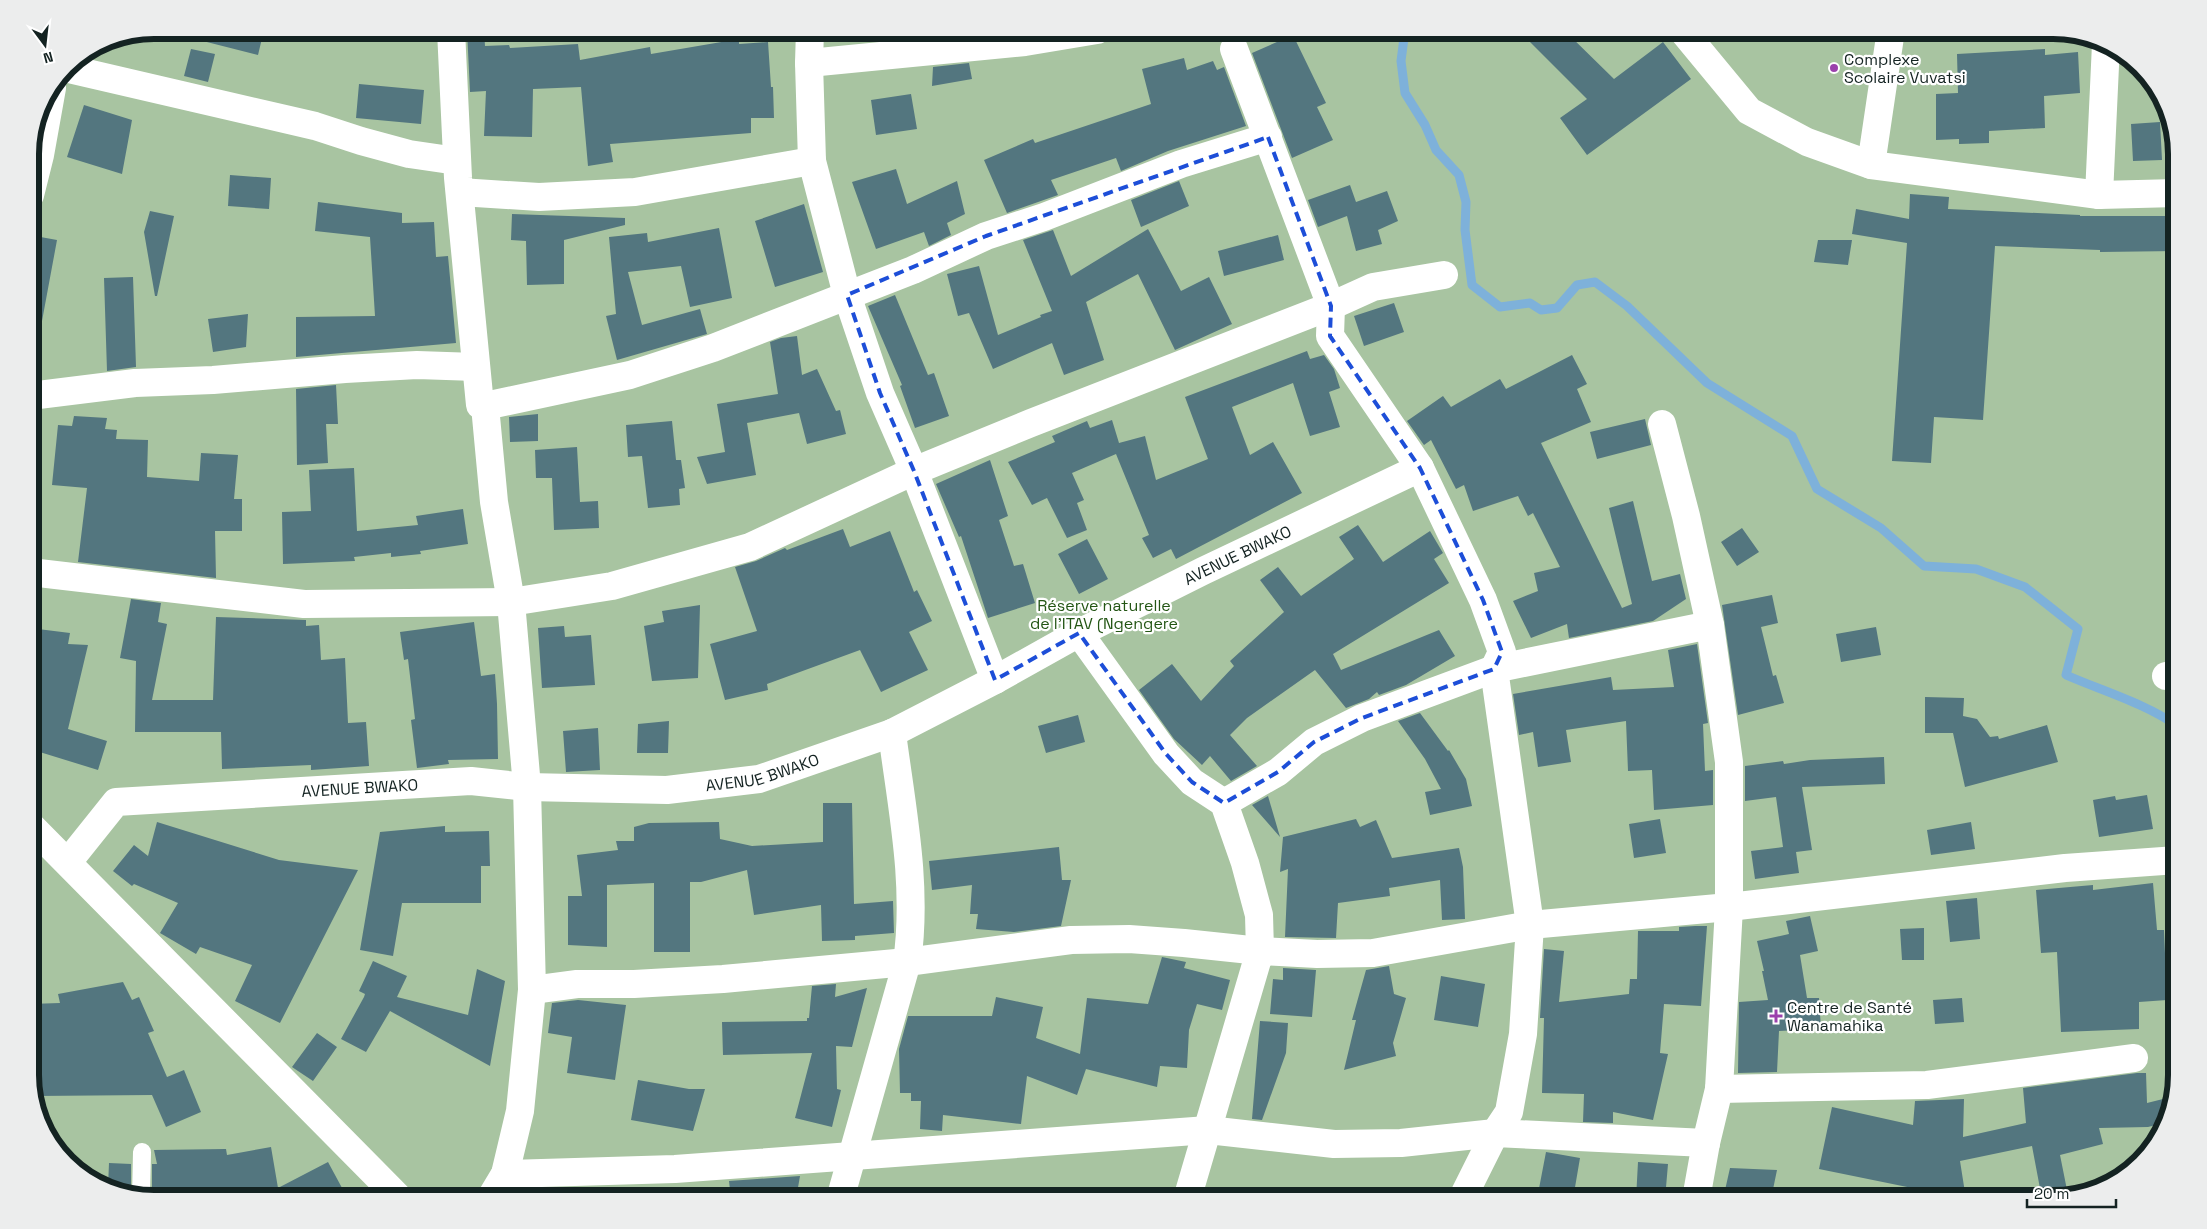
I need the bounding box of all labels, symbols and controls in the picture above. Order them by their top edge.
north arrow [20,20,70,70]
text: N [41,48,55,67]
place label: Complexe Scolaire Vuvatsi [1844,49,1966,88]
marker: Complexe Scolaire Vuvatsi [1828,62,1840,74]
street label: AVENUE BWAKO [1180,520,1295,589]
park label: Réserve naturelle de l'ITAV (Ngengere [1030,595,1178,634]
street label: AVENUE BWAKO [704,748,822,796]
street label: AVENUE BWAKO [301,774,419,802]
place label: Centre de Santé Wanamahika [1787,997,1912,1036]
marker: Centre de Santé Wanamahika [1769,1009,1783,1023]
scale bar [2027,1176,2116,1208]
text: 20 m [2034,1184,2069,1203]

